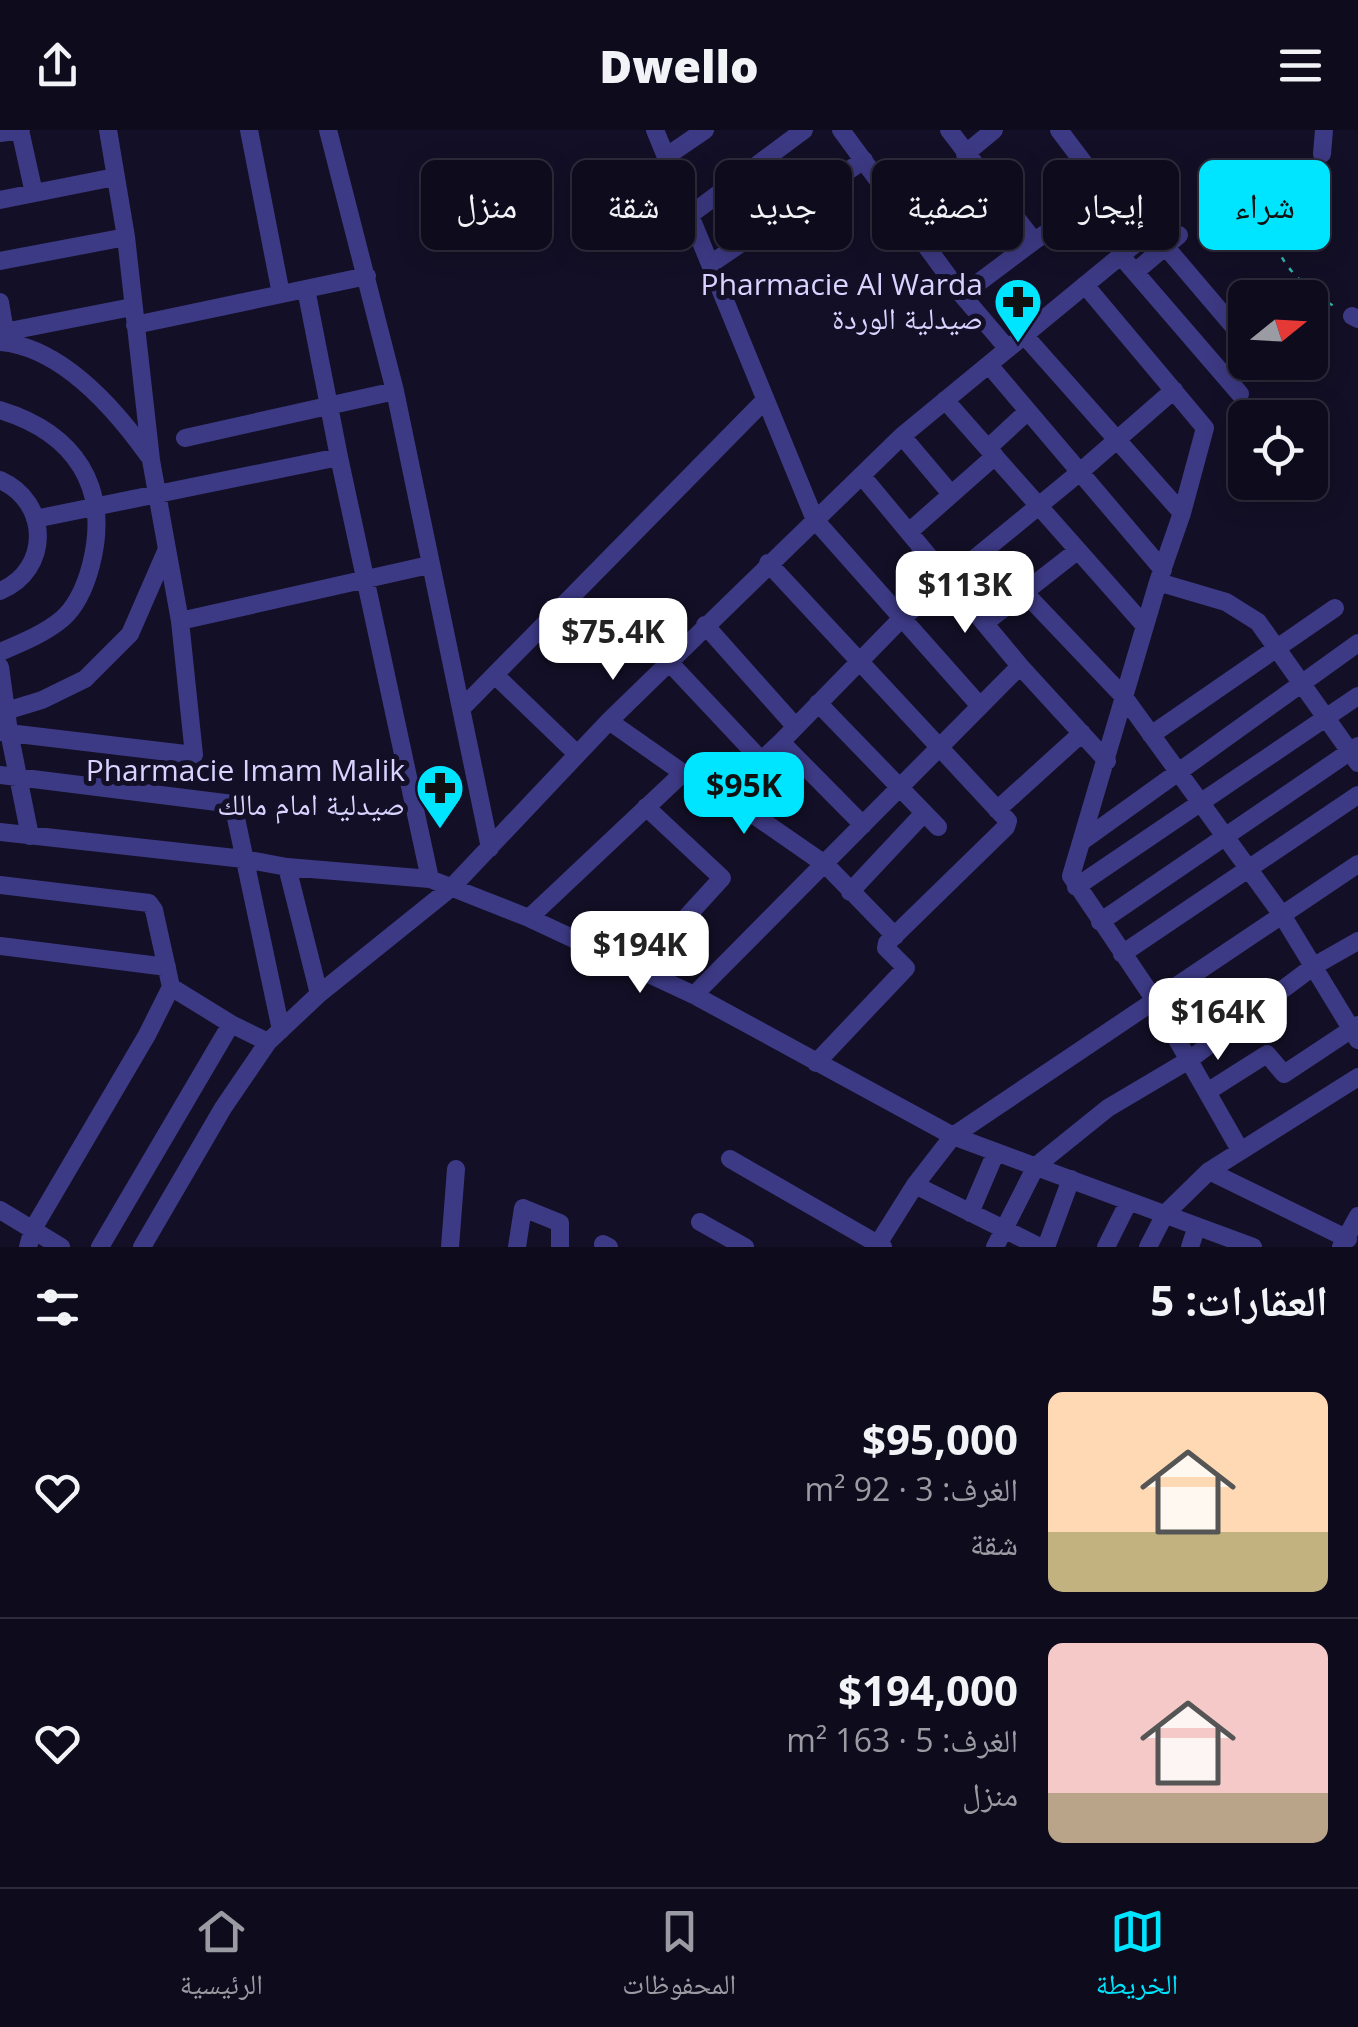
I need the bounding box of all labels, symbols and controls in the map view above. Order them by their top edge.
text: Dwello [599,35,759,96]
icon: share [30,38,85,93]
icon: menu [1273,38,1328,93]
chip: منزل [421,160,552,250]
chip: شقة [572,160,695,250]
chip: جديد [715,160,852,250]
chip: تصفية [872,160,1023,250]
chip: إيجار [1043,160,1179,250]
chip: شراء [1199,160,1330,250]
place label: Pharmacie Al Warda صيدلية الوردة [701,263,983,338]
pharmacy icon: Pharmacie Al Warda صيدلية الوردة [992,276,1044,344]
north arrow [1228,280,1328,380]
map controls [1228,280,1328,500]
button: locate [1228,400,1328,500]
pin: $113K [895,551,1035,636]
text: $113K [918,562,1012,605]
pin: $75.4K [532,598,694,683]
text: $75.4K [561,609,665,652]
place label: Pharmacie Imam Malik صيدلية امام مالك [86,749,405,824]
pin: $95K [685,752,803,837]
pharmacy icon: Pharmacie Imam Malik صيدلية امام مالك [414,762,466,830]
text: $95K [706,763,782,806]
pin: $194K [570,911,710,996]
text: $194K [593,922,687,965]
pin: $164K [1148,978,1288,1063]
text: $164K [1171,989,1265,1032]
text: العقارات: 5 [1150,1271,1328,1328]
icon: filters [30,1280,85,1335]
text: $95,000 [862,1410,1018,1467]
icon: home [1128,1432,1248,1552]
icon: heart [30,1465,85,1520]
text: الغرف: 3 · 92 m² [805,1467,1018,1510]
text: شقة [970,1521,1018,1564]
text: $194,000 [838,1661,1018,1718]
icon: home [1128,1683,1248,1803]
icon: heart [30,1716,85,1771]
text: الغرف: 5 · 163 m² [786,1718,1018,1761]
text: منزل [962,1772,1018,1815]
tab: الرئيسية [180,1904,263,2012]
tab: المحفوظات [622,1904,736,2012]
tab: الخريطة [1096,1904,1178,2012]

